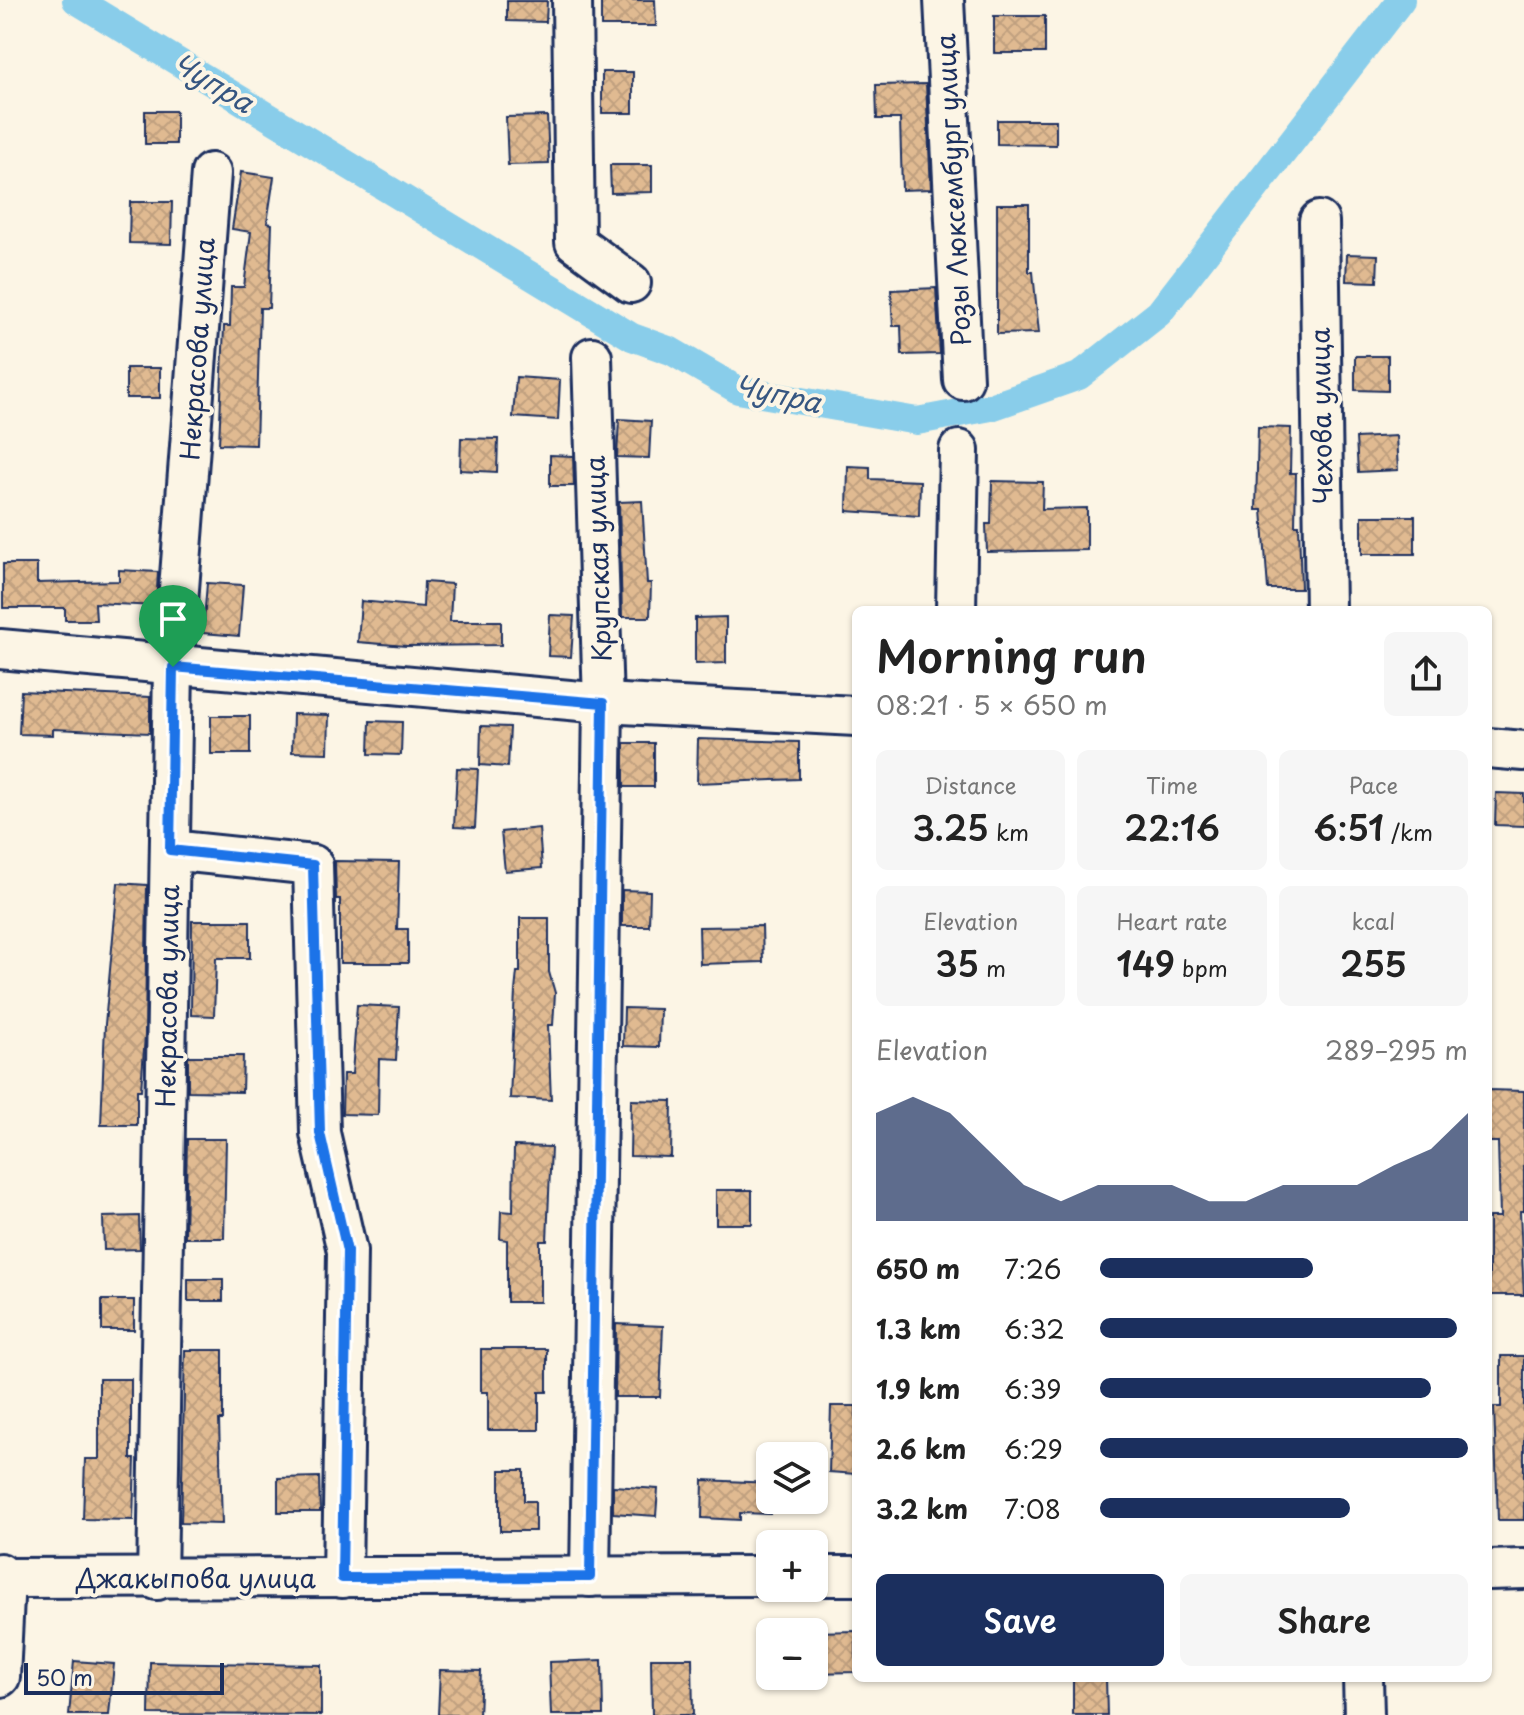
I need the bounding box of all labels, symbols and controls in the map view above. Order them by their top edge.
street label: Розы Люксембург улица [925,32,980,347]
water label: Чупра [165,41,263,123]
street label: Некрасова улица [169,236,224,461]
street label: Чехова улица [1299,327,1342,505]
water label: Чупра [731,362,827,424]
street label: Крупская улица [574,455,621,663]
pin [139,585,207,667]
icon: arrive [151,597,195,641]
text: Morning run [876,622,1147,688]
button: share [1384,632,1468,716]
text: 08:21 · 5 × 650 m [876,685,1108,724]
text: Distance [925,768,1017,801]
text: Time [1146,768,1198,801]
text: Pace [1348,768,1398,801]
text: 3.25 [912,801,989,853]
text: 22:16 [1124,801,1220,853]
text: 6:51 [1314,801,1384,853]
text: km [989,815,1029,848]
text: /km [1384,815,1433,848]
street label: Некрасова улица [145,884,188,1108]
text: Elevation [923,904,1018,937]
text: Heart rate [1116,904,1228,937]
text: kcal [1351,904,1395,937]
text: 35 [935,937,979,989]
text: 149 [1116,937,1175,989]
text: 255 [1340,937,1407,989]
text: m [979,951,1006,984]
text: bpm [1175,951,1228,984]
text: Elevation [876,1030,988,1069]
text: 289–295 m [1325,1030,1468,1069]
text: 650 m [876,1249,960,1288]
text: 7:26 [1004,1249,1062,1288]
text: 1.3 km [876,1309,961,1348]
text: 6:32 [1004,1309,1065,1348]
text: 1.9 km [876,1369,960,1408]
text: 6:39 [1004,1369,1062,1408]
text: 2.6 km [876,1429,966,1468]
text: 6:29 [1004,1429,1063,1468]
map controls [756,1442,828,1690]
button: layers [756,1442,828,1514]
text: 3.2 km [876,1489,968,1528]
text: 7:08 [1004,1489,1061,1528]
button: + [756,1530,828,1602]
street label: Джакыпова улица [75,1558,316,1597]
button: Save [876,1574,1164,1666]
button: Share [1180,1574,1468,1666]
button: − [756,1618,828,1690]
scale bar [24,1659,224,1695]
text: 50 m [36,1660,93,1693]

